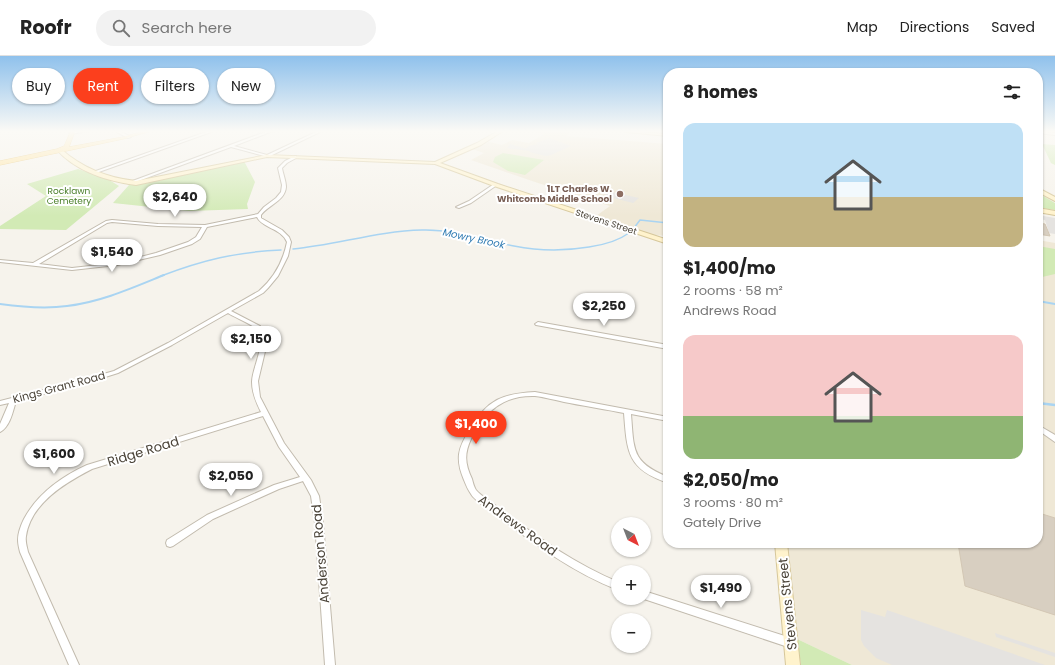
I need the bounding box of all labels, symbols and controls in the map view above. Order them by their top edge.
search box [96,10,376,46]
text: Roofr [20,14,72,41]
icon: search [110,17,132,39]
text: Search here [142,17,232,38]
text: Map [847,17,878,37]
text: Directions [900,17,969,37]
text: Saved [991,17,1035,37]
chip: Buy [12,68,65,104]
chip: Rent [73,68,133,104]
chip: Filters [141,68,209,104]
chip: New [217,68,275,104]
text: 8 homes [683,80,758,104]
icon: filters [1001,81,1023,103]
icon: home [817,149,889,221]
place label: 1LT Charles W. Whitcomb Middle School [497,183,612,205]
pin: $2,640 [142,184,208,218]
park label: Rocklawn Cemetery [47,185,91,207]
text: $2,640 [152,187,198,206]
marker: 1LT Charles W. Whitcomb Middle School [615,189,625,199]
street label: Stevens Street [574,206,638,238]
water label: Mowry Brook [441,225,507,253]
pin: $1,540 [79,239,145,273]
text: $1,540 [91,242,133,261]
text: $1,400/mo [683,256,776,280]
text: 2 rooms · 58 m² [683,281,783,300]
pin: $2,250 [571,293,637,327]
text: $2,250 [582,296,626,315]
text: Andrews Road [683,301,777,320]
pin: $2,150 [218,326,284,360]
text: $2,150 [230,329,272,348]
icon: home [817,361,889,433]
street label: Kings Grant Road [11,367,107,407]
pin: $1,400 [443,411,509,445]
text: $1,400 [455,414,497,433]
street label: Ridge Road [105,432,181,471]
pin: $1,600 [21,441,87,475]
text: $1,600 [33,444,75,463]
pin: $2,050 [198,463,264,497]
text: $2,050 [208,466,254,485]
text: $2,050/mo [683,468,779,492]
street label: Andrews Road [474,490,561,561]
text: 3 rooms · 80 m² [683,493,783,512]
street label: Anderson Road [307,504,334,604]
text: Gately Drive [683,513,761,532]
north arrow [611,517,651,557]
map controls [611,517,651,653]
street label: Stevens Street [773,557,802,651]
button: + [611,565,651,605]
pin: $1,490 [688,575,754,609]
text: $1,490 [700,578,742,597]
button: − [611,613,651,653]

